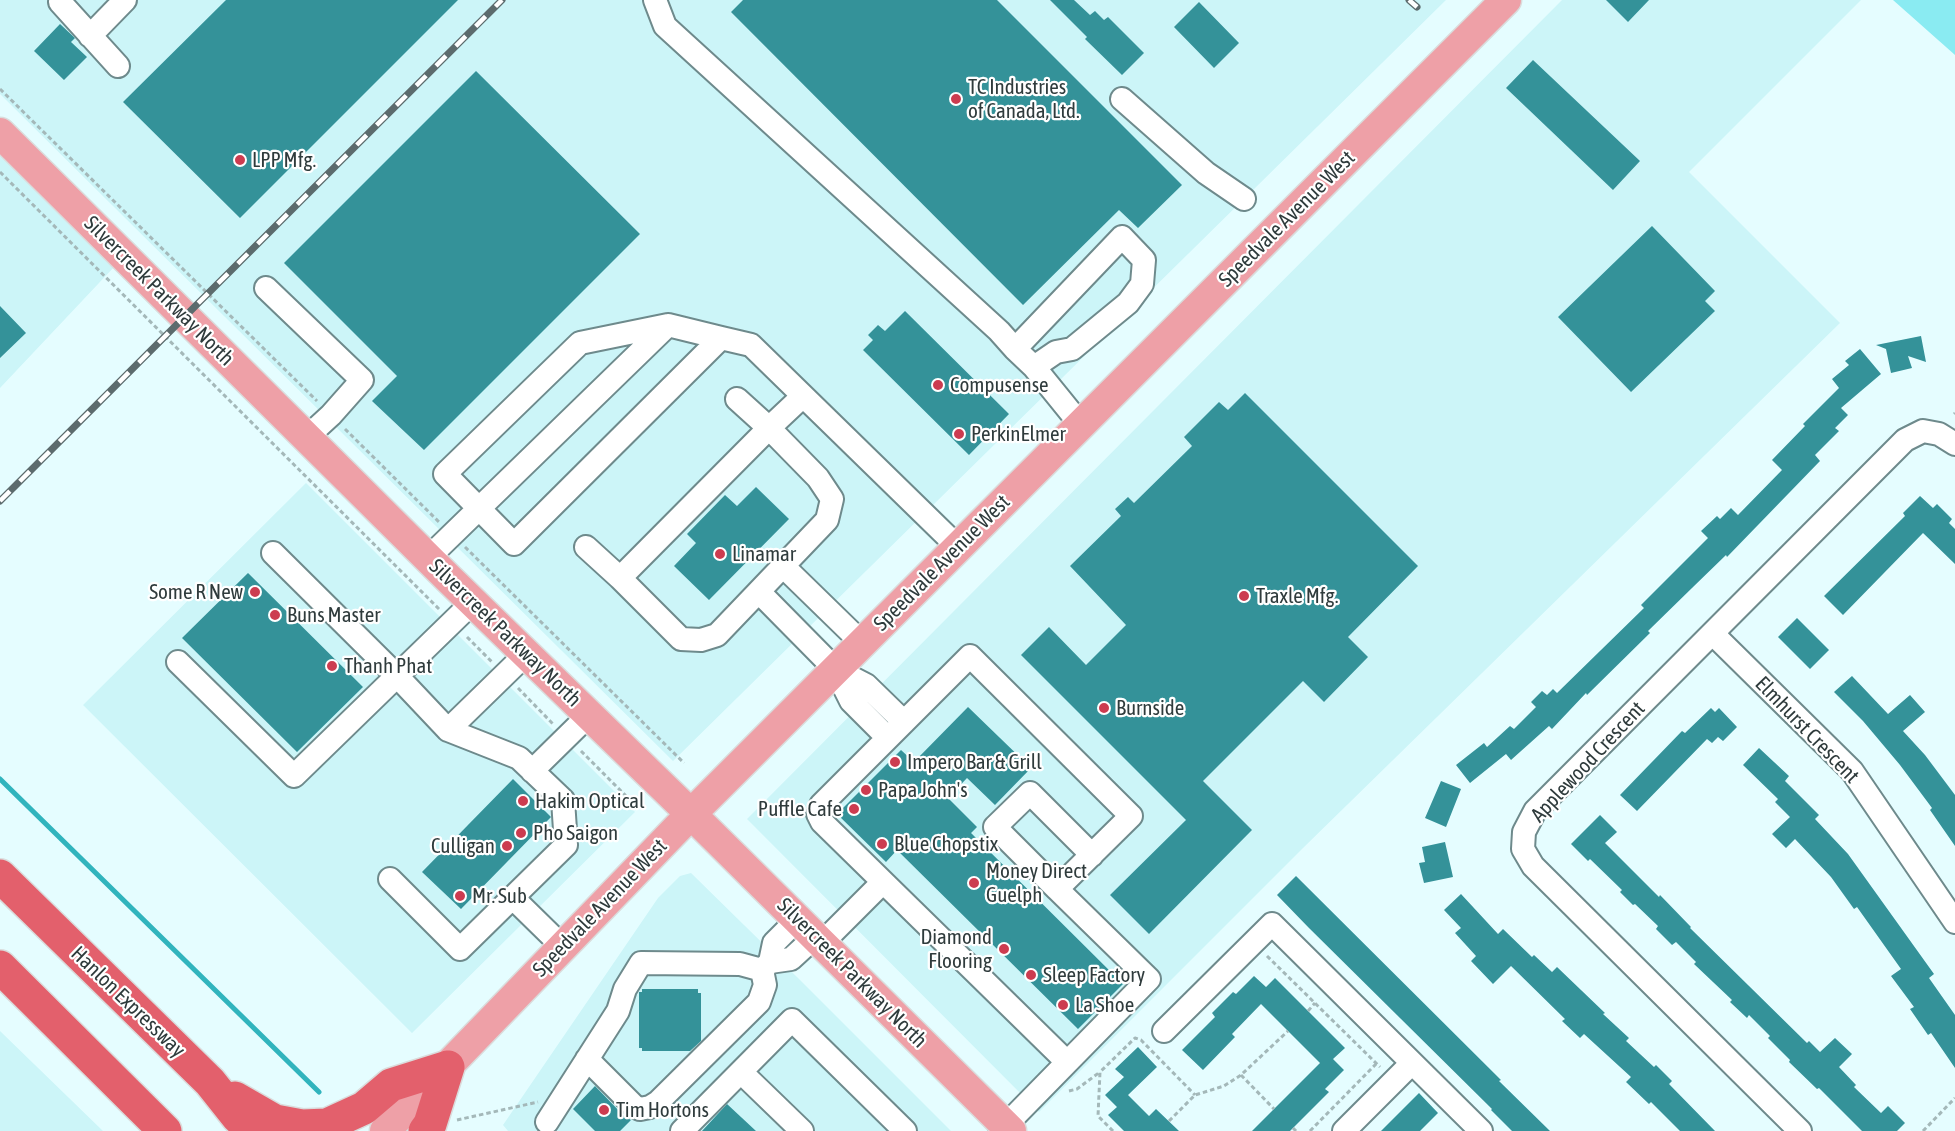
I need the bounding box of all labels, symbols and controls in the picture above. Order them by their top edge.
place label: TC Industries of Canada, Ltd. [968,74,1080,124]
marker: TC Industries of Canada, Ltd. [949,92,963,106]
street label: Speedvale Avenue West [1214,146,1360,292]
place label: LPP Mfg. [252,147,316,173]
marker: LPP Mfg. [233,153,247,167]
street label: Silvercreek Parkway North [79,211,239,371]
place label: Compusense [950,372,1049,398]
marker: Compusense [931,378,945,392]
place label: PerkinElmer [971,421,1066,447]
marker: PerkinElmer [952,427,966,441]
street label: Speedvale Avenue West [869,490,1015,636]
place label: Linamar [732,541,796,567]
marker: Linamar [713,547,727,561]
street label: Silvercreek Parkway North [424,554,586,712]
place label: Some R New [149,579,243,605]
place label: Traxle Mfg. [1256,583,1338,609]
marker: Some R New [248,585,262,599]
marker: Traxle Mfg. [1237,589,1251,603]
place label: Buns Master [287,602,380,628]
marker: Buns Master [268,608,282,622]
place label: Thanh Phat [344,653,432,679]
marker: Thanh Phat [325,659,339,673]
street label: Elmhurst Crescent [1750,671,1864,789]
place label: Burnside [1116,695,1184,721]
street label: Applewood Crescent [1526,696,1650,828]
marker: Burnside [1097,701,1111,715]
place label: Impero Bar & Grill [907,749,1042,775]
marker: Impero Bar & Grill [888,755,902,769]
place label: Papa John's [878,777,968,803]
marker: Papa John's [859,783,873,797]
place label: Hakim Optical [535,788,645,814]
marker: Hakim Optical [516,794,530,808]
place label: Puffle Cafe [758,796,842,822]
marker: Puffle Cafe [847,802,861,816]
place label: Pho Saigon [533,820,618,846]
marker: Pho Saigon [514,826,528,840]
place label: Blue Chopstix [894,831,998,857]
place label: Culligan [431,833,495,859]
street label: Speedvale Avenue West [528,834,672,982]
marker: Blue Chopstix [875,837,889,851]
marker: Culligan [500,839,514,853]
place label: Money Direct Guelph [986,858,1087,908]
marker: Money Direct Guelph [967,876,981,890]
place label: Mr. Sub [472,883,527,909]
marker: Mr. Sub [453,889,467,903]
street label: Silvercreek Parkway North [772,893,932,1053]
place label: Diamond Flooring [921,924,992,974]
street label: Hanlon Expressway [66,941,190,1063]
marker: Diamond Flooring [997,942,1011,956]
place label: Sleep Factory [1043,962,1145,988]
marker: Sleep Factory [1024,968,1038,982]
place label: La Shoe [1075,992,1134,1018]
marker: La Shoe [1056,998,1070,1012]
place label: Tim Hortons [616,1097,709,1123]
marker: Tim Hortons [597,1103,611,1117]

